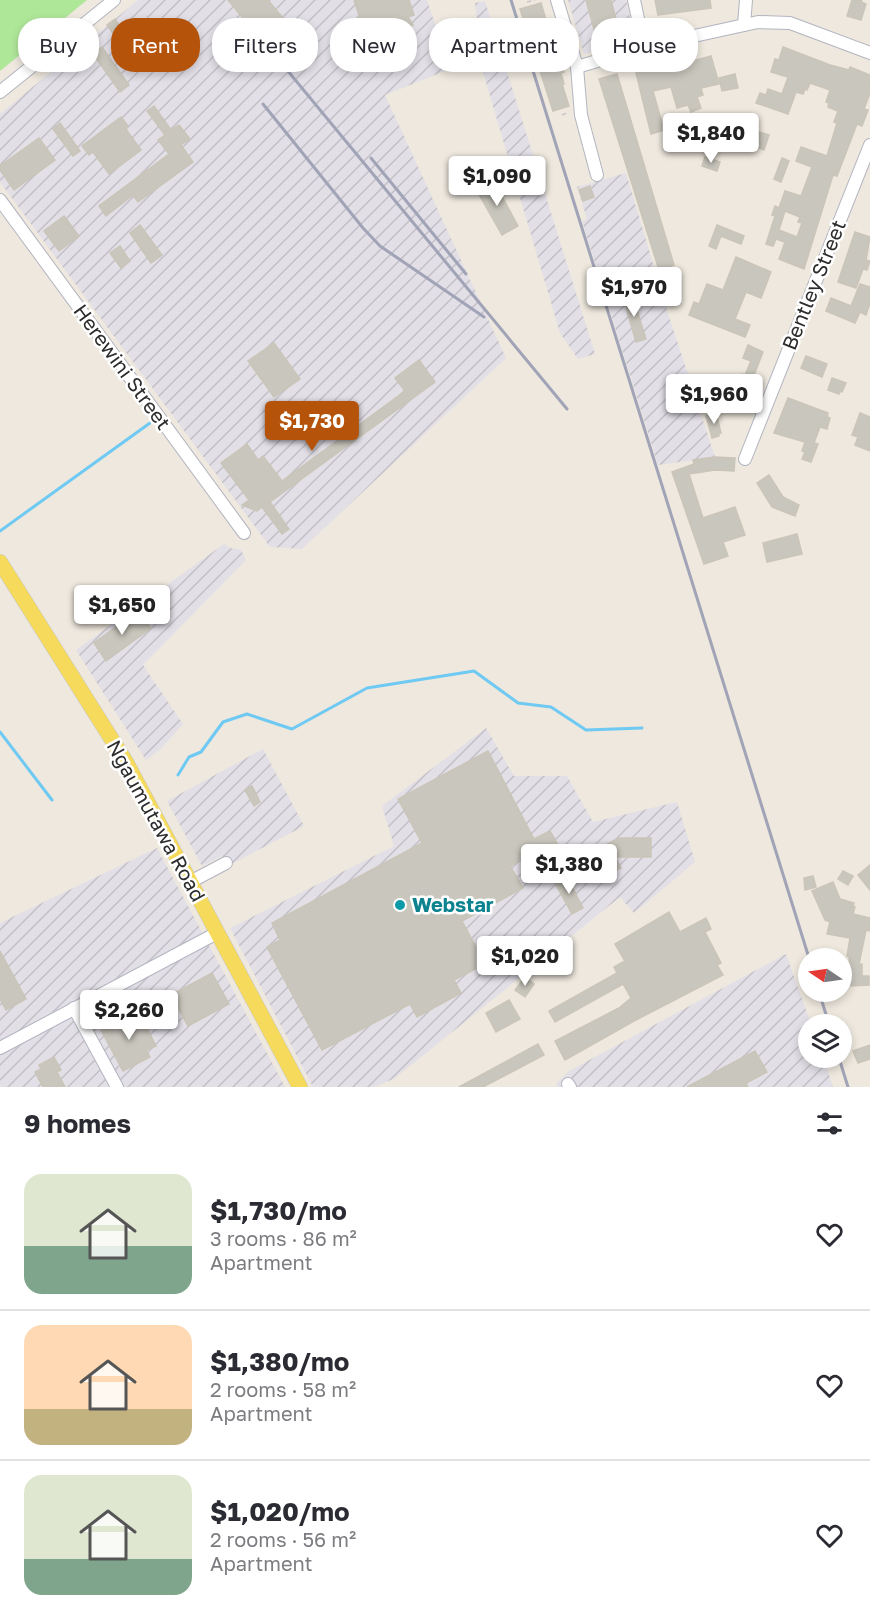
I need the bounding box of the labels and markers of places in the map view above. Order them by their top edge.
pin: $1,840 [662,113,760,164]
pin: $1,090 [448,156,546,207]
pin: $1,970 [585,267,683,318]
pin: $1,960 [665,374,763,425]
pin: $1,730 [263,401,361,452]
pin: $1,650 [73,585,171,636]
pin: $1,380 [520,844,618,895]
place label: Webstar [412,892,494,916]
marker: Webstar [393,898,407,912]
pin: $1,020 [476,936,574,987]
pin: $2,260 [80,990,178,1041]

